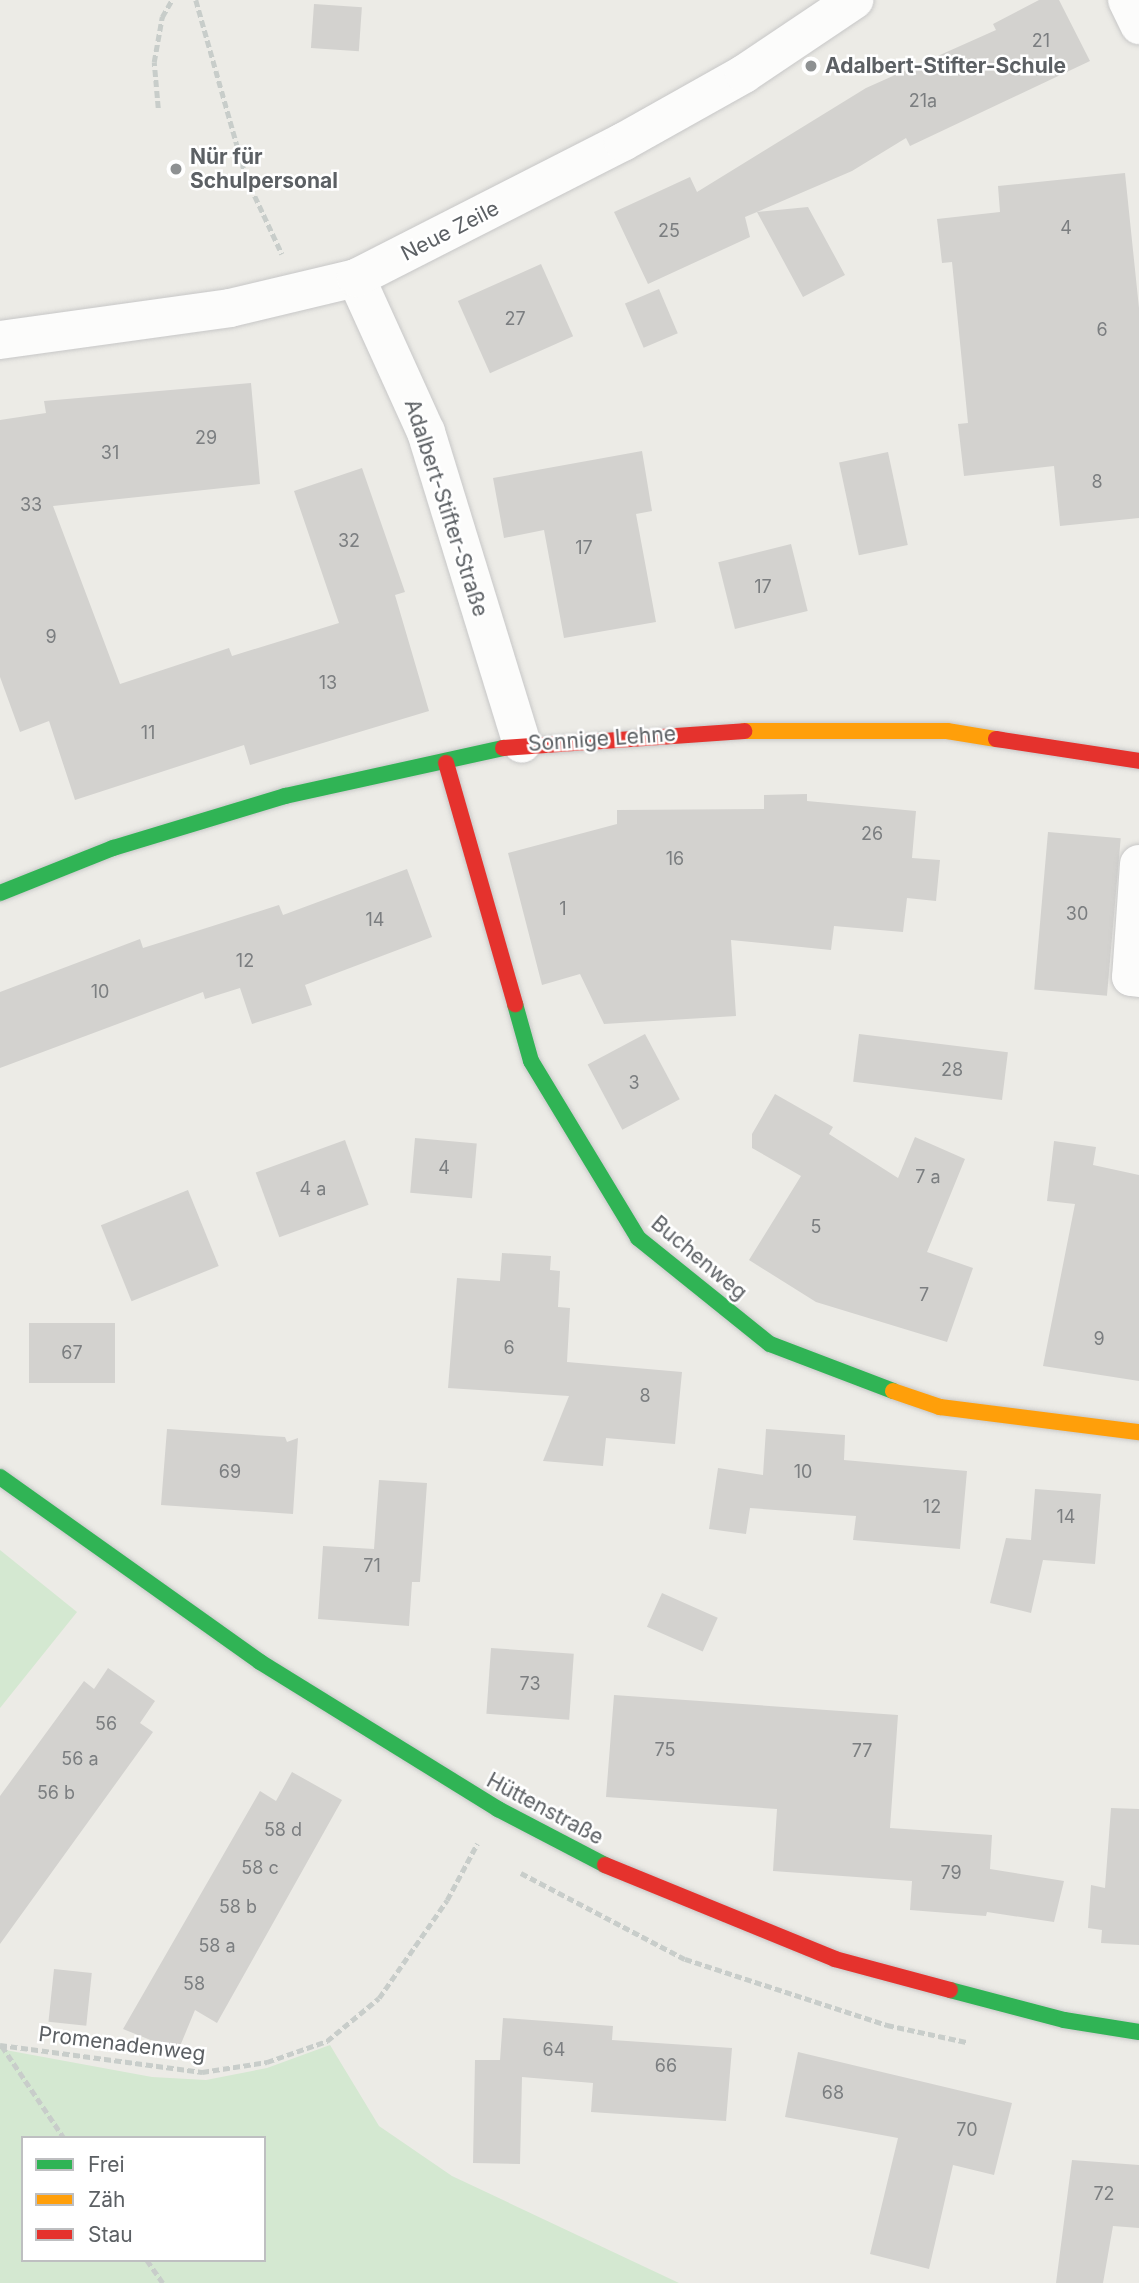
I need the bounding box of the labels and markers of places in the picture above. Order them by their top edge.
place label: Adalbert-Stifter-Schule [825,53,1066,79]
marker: Adalbert-Stifter-Schule [803,58,819,74]
place label: Nür für Schulpersonal [190,144,338,194]
marker: Nür für Schulpersonal [168,161,184,177]

